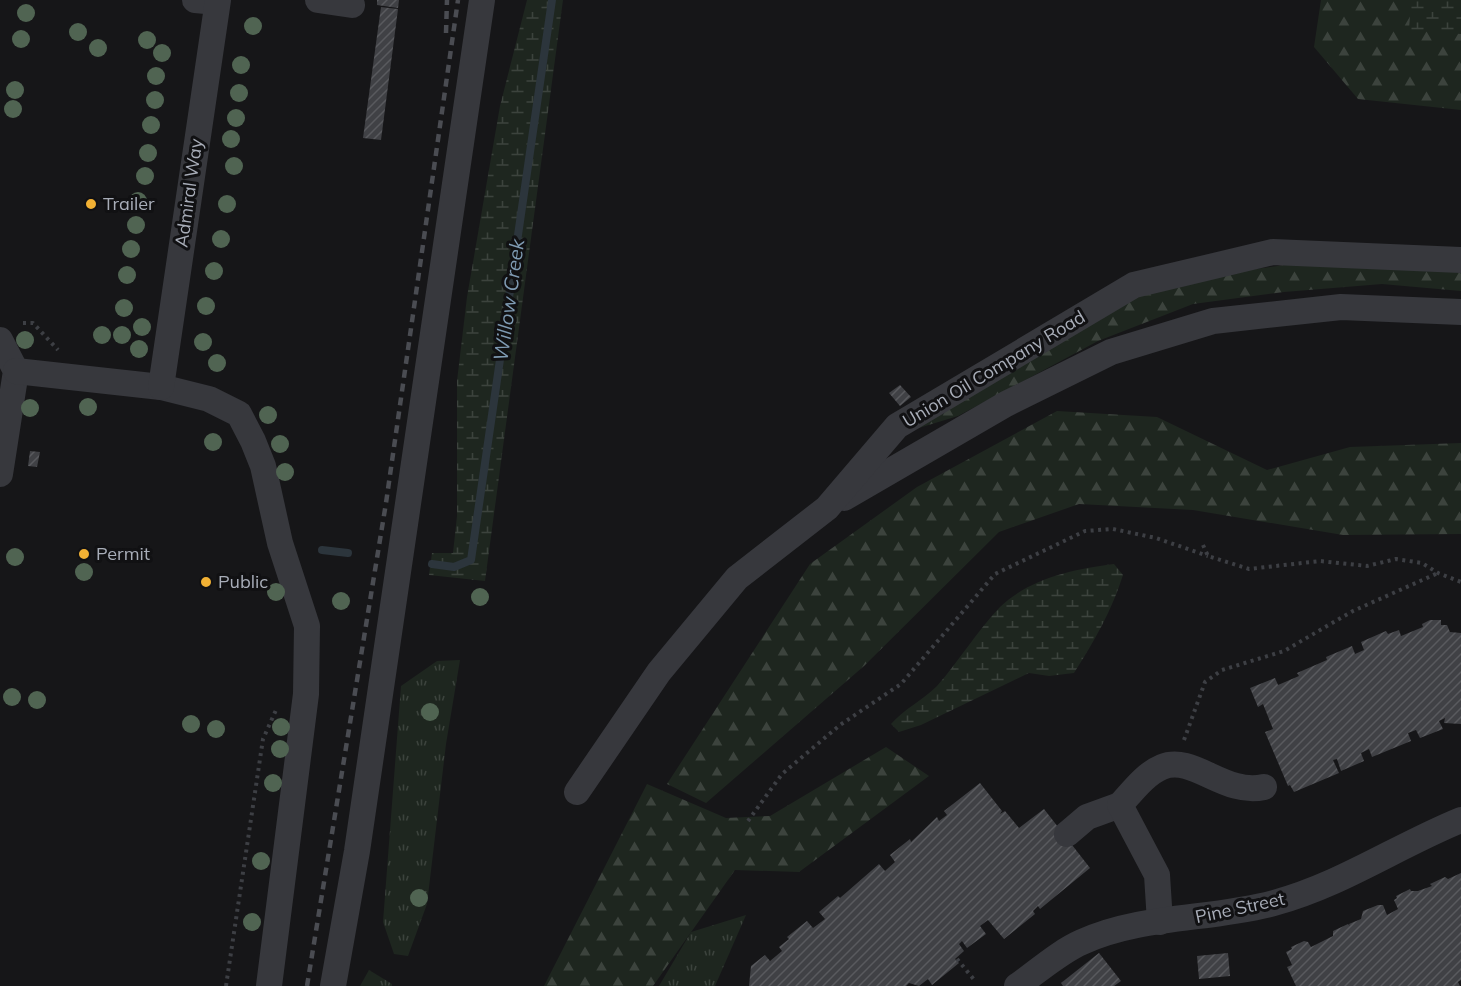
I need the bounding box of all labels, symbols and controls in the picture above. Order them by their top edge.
street label: Admiral Way [169,137,208,249]
place label: Trailer [103,192,155,215]
marker: Trailer [84,197,98,211]
water label: Willow Creek [488,236,530,363]
street label: Union Oil Company Road [898,305,1089,432]
place label: Permit [96,542,150,565]
marker: Permit [77,547,91,561]
place label: Public [218,570,268,593]
marker: Public [199,575,213,589]
street label: Pine Street [1193,887,1287,928]

